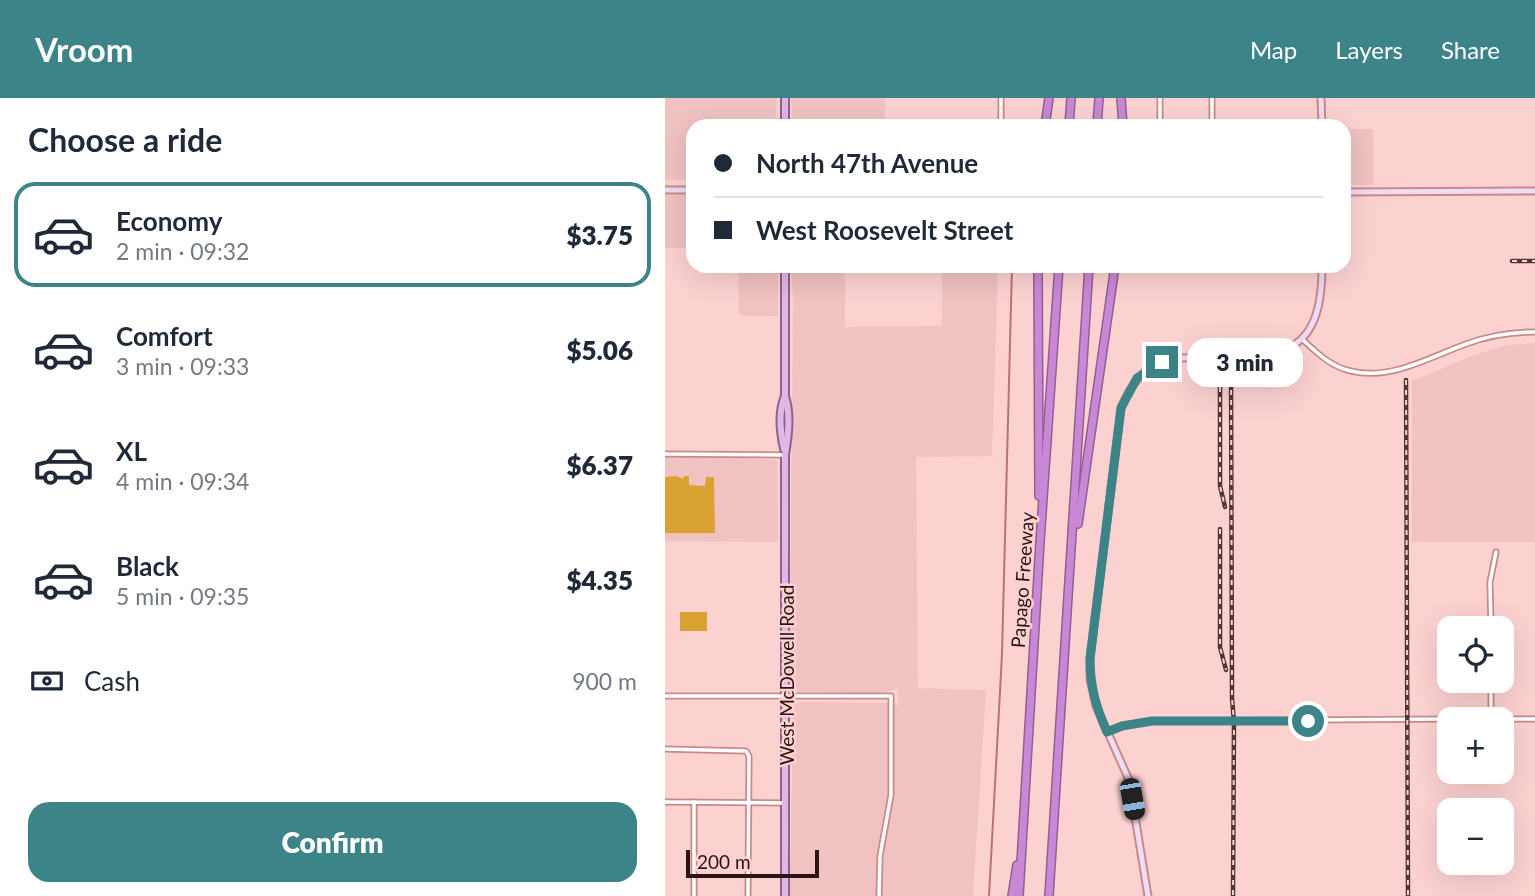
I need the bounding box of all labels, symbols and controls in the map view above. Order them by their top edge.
text: Vroom [35,29,133,69]
text: Map [1250,35,1297,64]
text: Layers [1335,35,1403,64]
text: Share [1441,35,1500,64]
text: Choose a ride [28,120,222,159]
text: North 47th Avenue [756,147,978,179]
icon: car [32,203,95,266]
text: Economy [116,205,222,237]
text: West Roosevelt Street [756,214,1013,246]
text: $3.75 [566,219,633,251]
text: 2 min · 09:32 [116,237,249,265]
icon: car [32,318,95,381]
text: Comfort [116,320,213,352]
text: $5.06 [566,334,633,366]
callout: 3 min [1187,338,1302,386]
route end [1146,346,1178,378]
text: 3 min [1216,348,1274,376]
text: 3 min · 09:33 [116,352,249,380]
icon: car [32,433,95,496]
text: XL [116,435,147,467]
text: $6.37 [566,449,633,481]
text: 4 min · 09:34 [116,467,249,495]
street label: Papago Freeway [1006,511,1038,649]
icon: car [32,548,95,611]
text: Black [116,550,179,582]
text: $4.35 [566,564,633,596]
text: 5 min · 09:35 [116,582,249,610]
street label: West McDowell Road [775,585,798,765]
map controls [1437,616,1514,875]
button: locate [1437,616,1514,693]
icon: cash [28,662,66,700]
text: Cash [84,665,140,697]
text: 900 m [572,667,637,695]
route start [1292,705,1324,737]
button: + [1437,707,1514,784]
car [1119,776,1146,822]
button: − [1437,798,1514,875]
button: Confirm [28,802,637,882]
scale bar [686,847,819,879]
text: 200 m [697,850,751,873]

